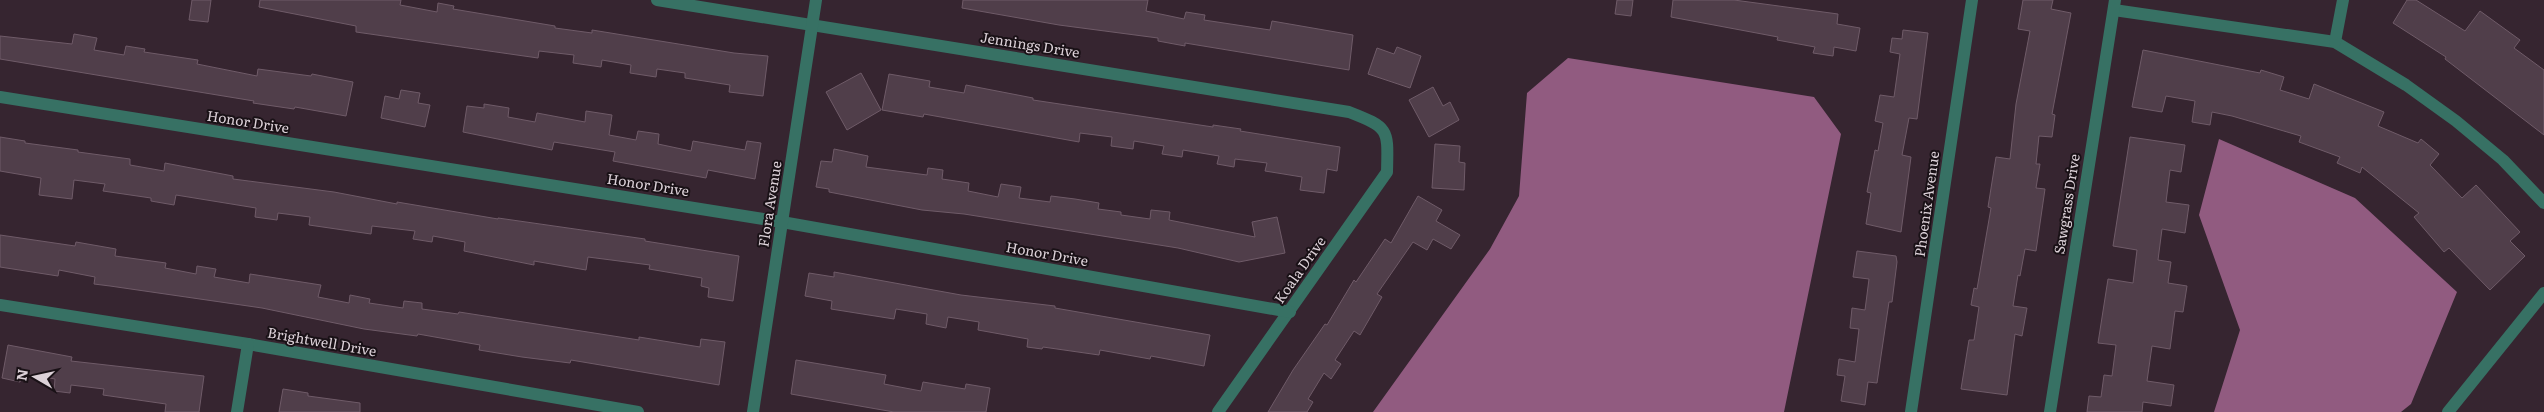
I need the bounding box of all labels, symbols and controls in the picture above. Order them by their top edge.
street label: Jennings Drive [979,26,1081,62]
street label: Honor Drive [206,105,291,137]
street label: Phoenix Avenue [1909,150,1943,258]
street label: Sawgrass Drive [2048,152,2084,255]
street label: Flora Avenue [752,159,786,248]
street label: Honor Drive [606,168,691,200]
street label: Koala Drive [1269,232,1330,307]
street label: Honor Drive [1005,236,1090,270]
street label: Brightwell Drive [266,322,378,360]
north arrow [10,352,60,402]
text: N [10,367,32,382]

